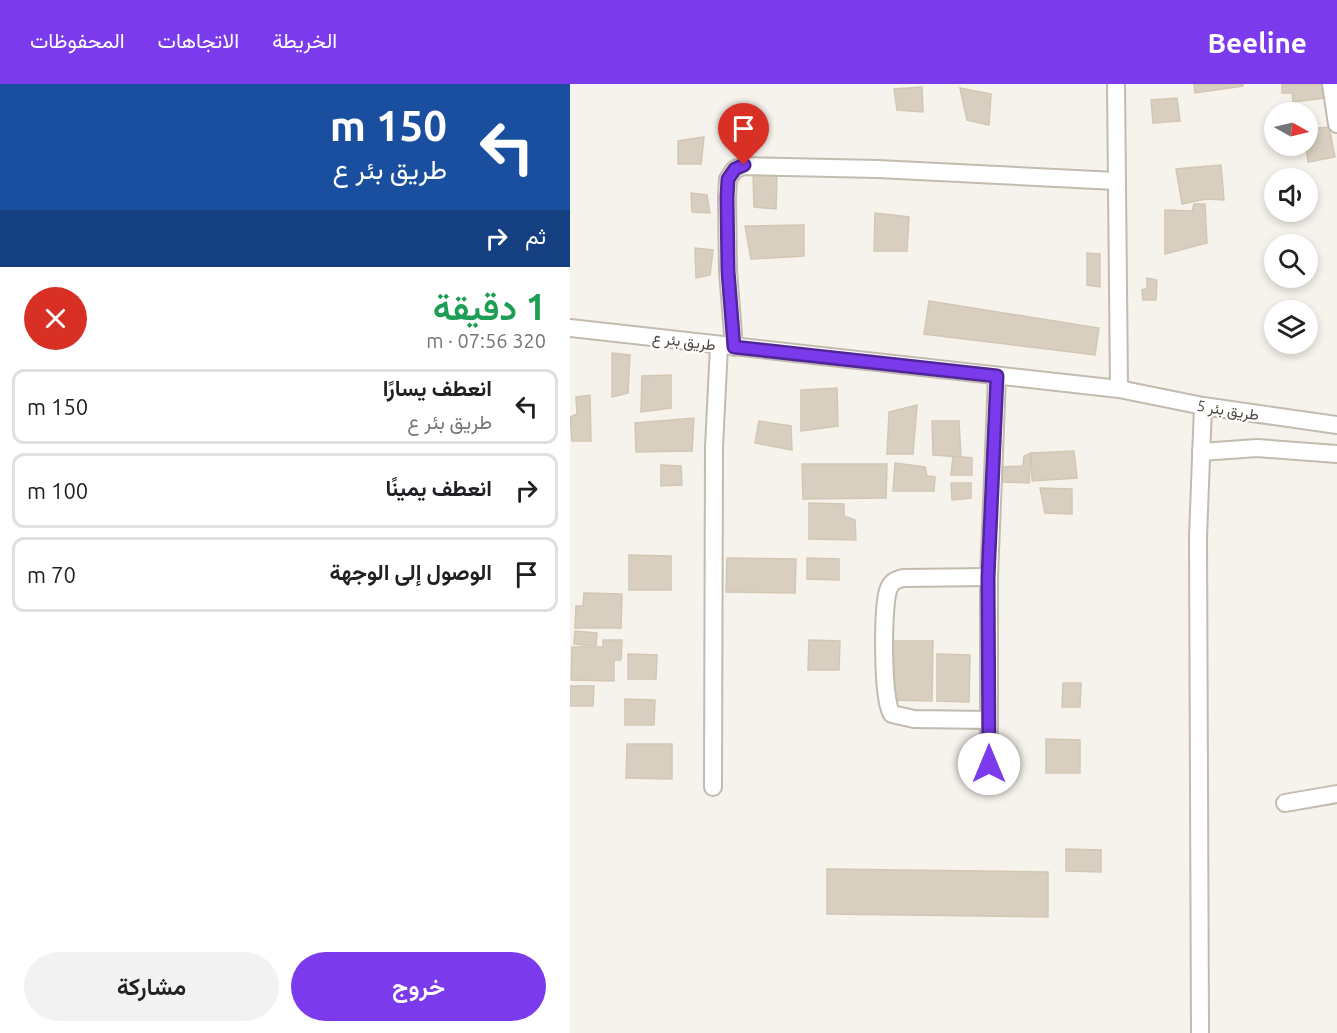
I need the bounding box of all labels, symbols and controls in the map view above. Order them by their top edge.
text: Beeline [1207,27,1307,58]
text: المحفوظات [30,28,125,52]
text: الاتجاهات [158,28,239,52]
text: الخريطة [272,28,337,52]
text: 150 m [330,102,447,149]
north arrow [1264,102,1318,156]
map controls [1264,102,1318,354]
pin [718,103,769,165]
icon: left [468,108,546,186]
icon: arrive [727,112,760,145]
text: طريق بئر ع [333,154,447,184]
button: sound [1264,168,1318,222]
icon: right [480,222,513,255]
text: ثم [525,223,546,248]
button: search [1264,234,1318,288]
text: 1 دقيقة [433,286,546,327]
button: close [24,287,87,350]
button: layers [1264,300,1318,354]
text: 320 m · 07:56 [426,329,546,352]
street label: طريق بئر ع [651,329,717,356]
text: انعطف يسارًا [383,375,492,400]
icon: left [510,390,543,423]
text: 150 m [27,394,88,419]
street label: طريق بئر 5 [1195,397,1261,425]
text: طريق بئر ع [407,410,492,433]
icon: right [510,474,543,507]
text: انعطف يمينًا [385,475,492,500]
text: 100 m [27,478,88,503]
icon: arrive [510,558,543,591]
text: الوصول إلى الوجهة [329,559,492,584]
text: 70 m [27,562,76,587]
position arrow [957,732,1021,796]
button: مشاركة [24,952,279,1021]
button: خروج [291,952,546,1021]

